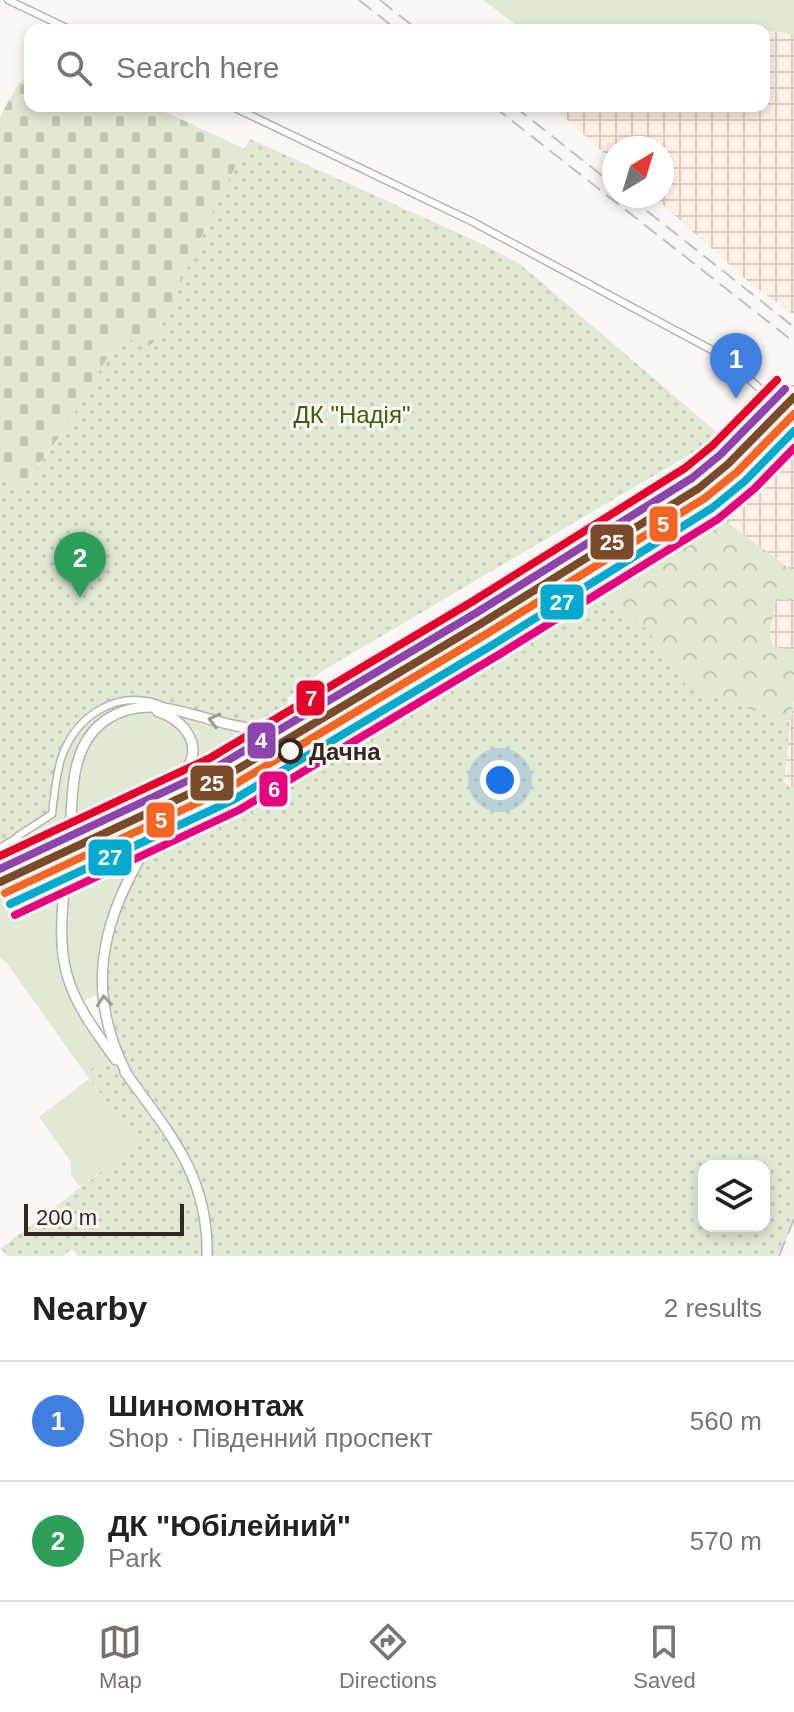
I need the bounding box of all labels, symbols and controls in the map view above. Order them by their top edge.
search box [24,24,770,112]
icon: search [52,46,96,90]
text: Search here [116,51,279,84]
north arrow [602,136,674,208]
pin: 1 [710,333,762,399]
park label: ДК "Надія" [294,401,410,428]
line badge: 5 [648,505,679,543]
text: 5 [657,512,669,537]
line badge: 25 [589,523,635,561]
text: 25 [600,530,624,555]
pin: 2 [54,532,106,598]
line badge: 27 [539,583,585,621]
text: 27 [550,590,574,615]
line badge: 7 [295,679,326,717]
text: 7 [305,686,317,711]
one-way arrow [208,712,221,729]
line badge: 4 [246,721,277,760]
text: 4 [255,728,268,753]
place label: Дачна [309,738,381,765]
marker: Дачна [278,739,302,763]
your location [480,760,520,800]
line badge: 25 [189,764,235,802]
line badge: 6 [258,770,289,808]
text: 25 [200,771,224,796]
text: 6 [268,777,280,802]
line badge: 5 [145,801,176,839]
text: 5 [155,808,167,833]
line badge: 27 [87,838,133,877]
text: 27 [98,845,122,870]
one-way arrow [96,994,113,1007]
map controls [698,1160,770,1232]
button: layers [698,1160,770,1232]
scale bar [24,1200,184,1236]
text: 200 m [36,1205,97,1230]
text: Nearby [32,1289,147,1327]
text: 2 results [664,1293,762,1323]
text: Шиномонтаж [108,1389,304,1422]
text: 1 [51,1406,65,1436]
text: 560 m [690,1406,762,1436]
text: Shop · Південний проспект [108,1423,433,1453]
text: ДК "Юбілейний" [108,1509,351,1542]
text: 2 [51,1526,65,1556]
text: 570 m [690,1526,762,1556]
text: Park [108,1543,161,1573]
tab: Map [98,1620,142,1694]
tab: Directions [339,1620,437,1694]
tab: Saved [633,1620,696,1694]

